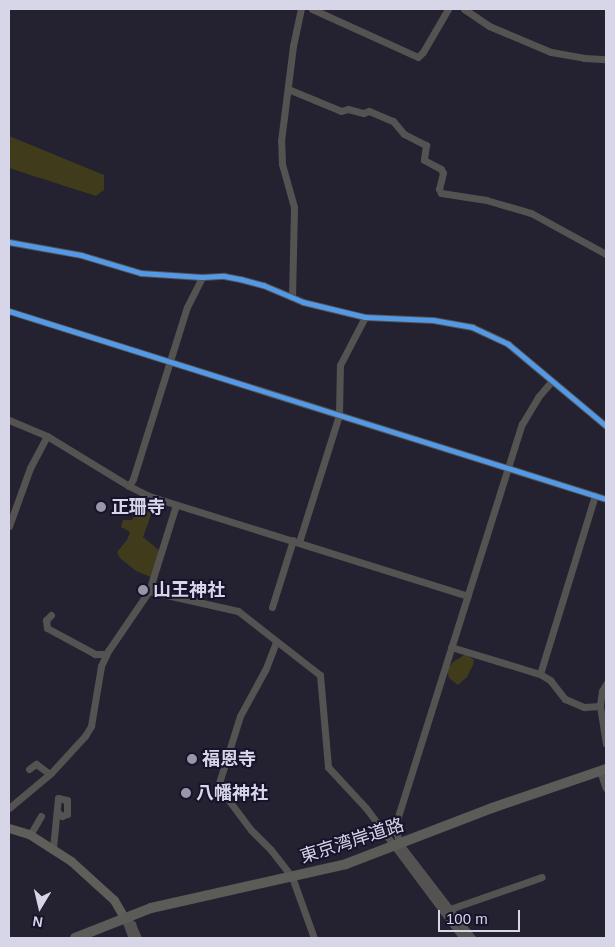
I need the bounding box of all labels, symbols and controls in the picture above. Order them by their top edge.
place label: 正珊寺 [111,496,165,518]
marker: 正珊寺 [95,501,107,513]
place label: 山王神社 [153,579,225,601]
marker: 山王神社 [137,584,149,596]
place label: 福恩寺 [202,748,256,770]
marker: 福恩寺 [186,753,198,765]
place label: 八幡神社 [196,782,268,804]
marker: 八幡神社 [180,787,192,799]
street label: 東京湾岸道路 [297,814,407,868]
north arrow [15,882,65,932]
scale bar [440,900,522,932]
text: 100 m [446,910,488,927]
text: N [31,913,44,931]

